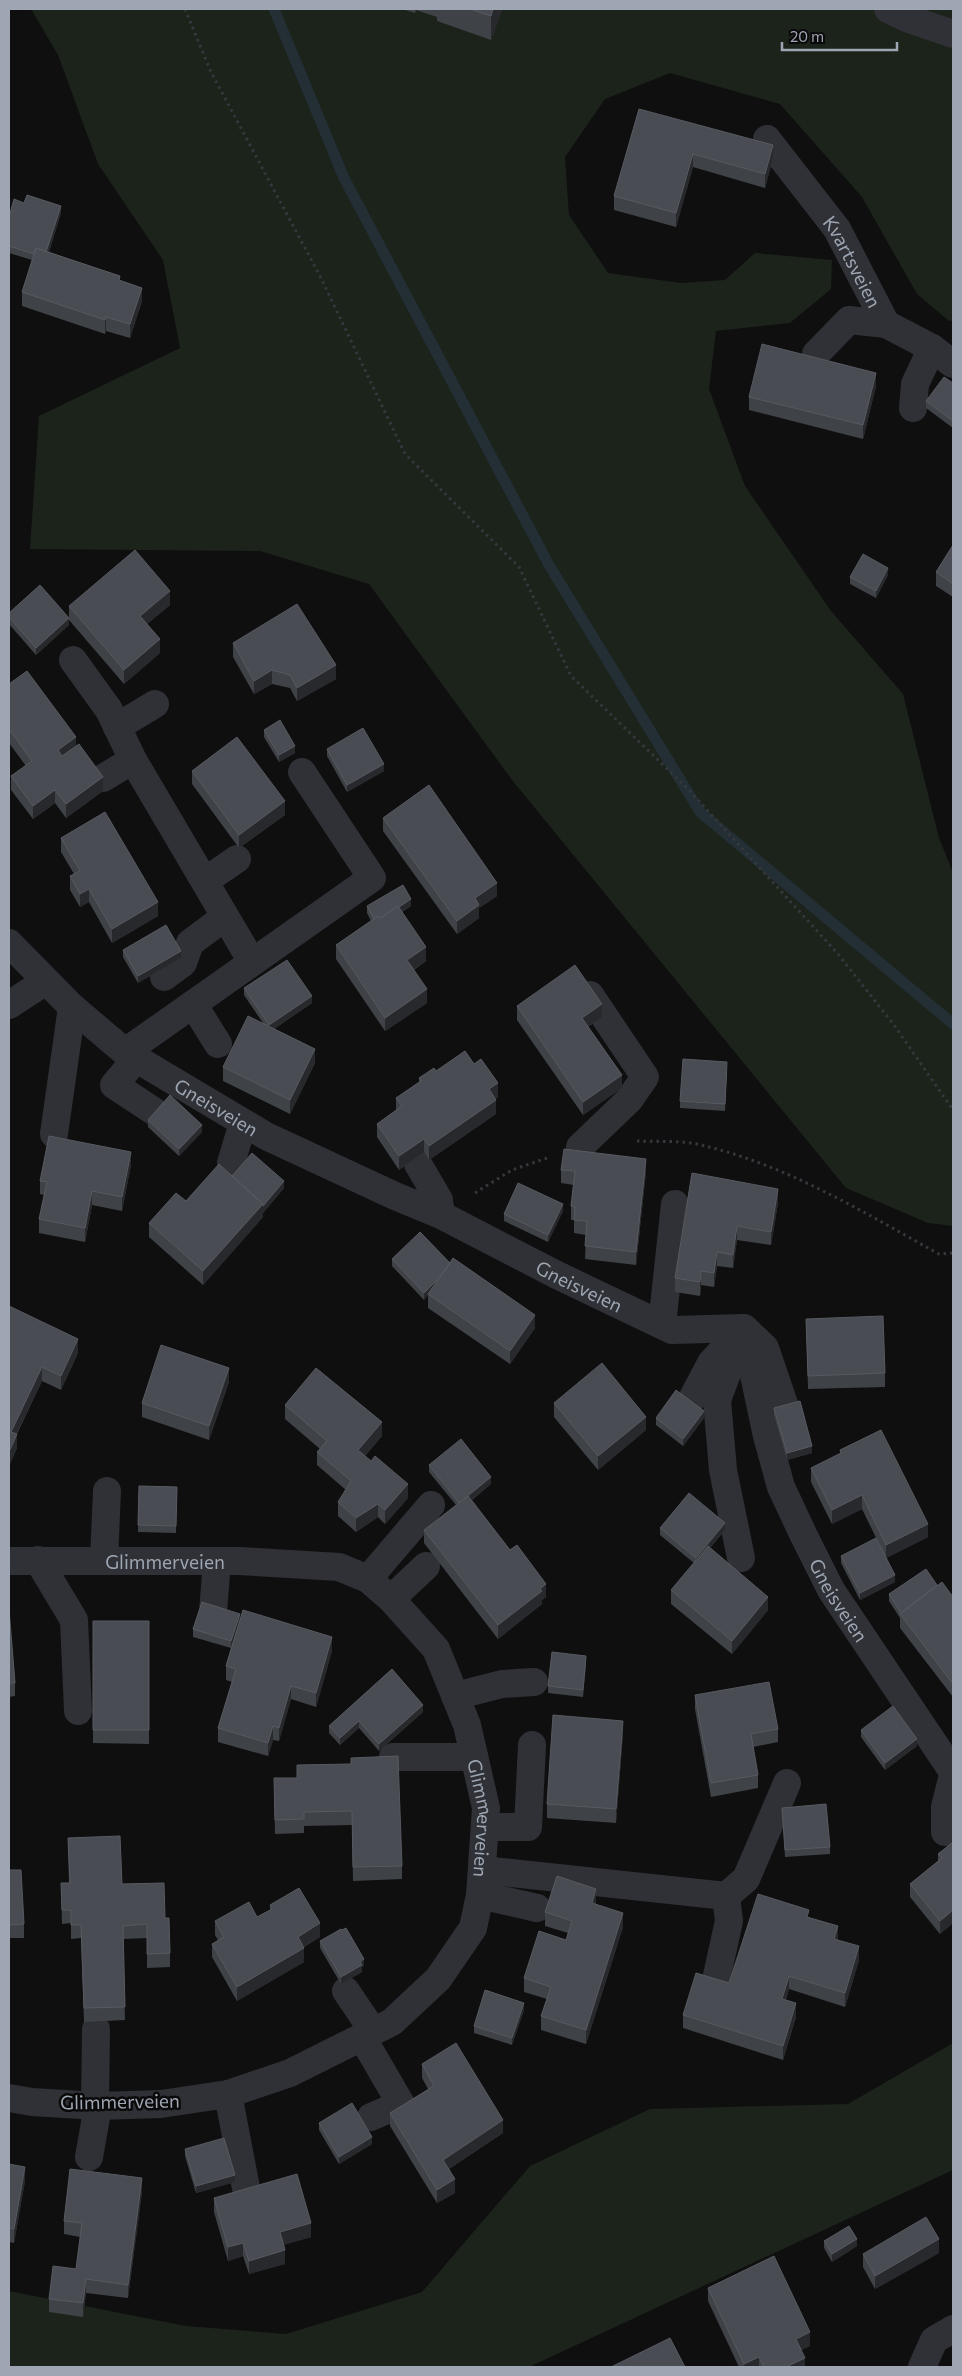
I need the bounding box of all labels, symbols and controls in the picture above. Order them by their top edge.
scale bar [782,20,897,52]
text: 20 m [790,27,824,45]
street label: Kvartsveien [819,211,887,311]
street label: Gneisveien [171,1073,263,1140]
street label: Gneisveien [532,1255,627,1316]
street label: Glimmerveien [105,1550,225,1573]
street label: Gneisveien [805,1554,874,1646]
street label: Glimmerveien [464,1756,499,1878]
street label: Glimmerveien [60,2088,180,2114]

